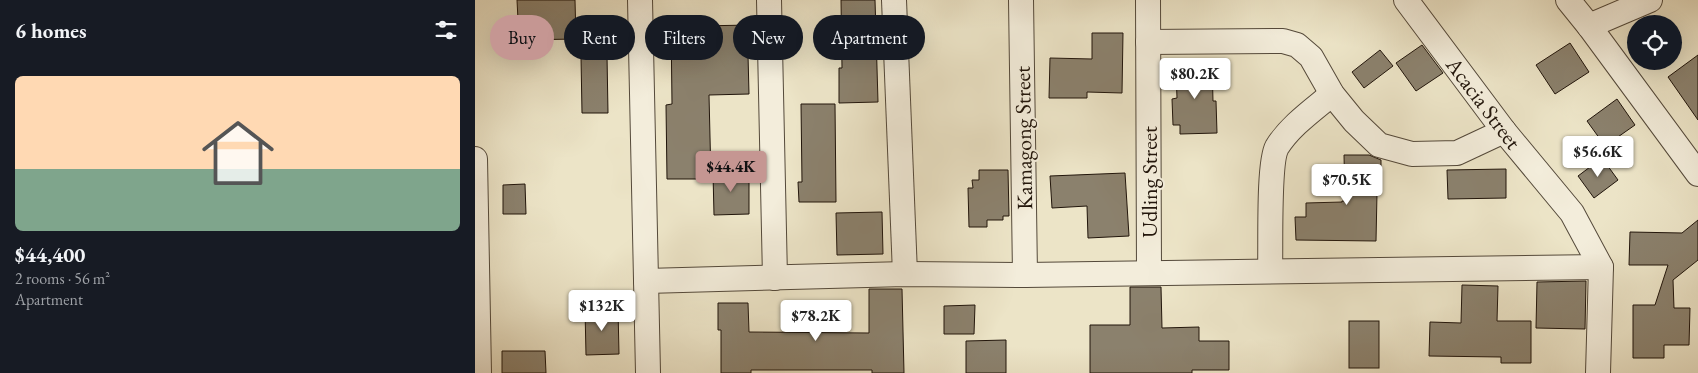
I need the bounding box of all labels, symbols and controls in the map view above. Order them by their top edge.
chip: Buy [490,15,554,60]
chip: Rent [564,15,635,60]
chip: Filters [645,15,723,60]
chip: New [733,15,803,60]
chip: Apartment [813,15,925,60]
map controls [1627,15,1682,70]
button: locate [1627,15,1682,70]
icon: filters [432,16,460,44]
text: 6 homes [15,17,87,44]
street label: Acacia Street [1439,50,1528,155]
pin: $80.2K [1154,58,1236,100]
text: $80.2K [1171,63,1219,84]
street label: Kamagong Street [1008,66,1039,210]
icon: home [193,108,283,198]
street label: Udling Street [1135,126,1164,238]
pin: $56.6K [1557,136,1639,178]
text: $56.6K [1574,141,1622,162]
pin: $44.4K [690,150,772,193]
text: $44.4K [707,156,755,177]
pin: $70.5K [1306,164,1388,206]
text: $70.5K [1323,169,1371,190]
text: $44,400 [15,241,85,268]
text: 2 rooms · 56 m² [15,268,110,289]
text: Apartment [15,289,83,310]
pin: $132K [567,290,637,332]
text: $132K [580,295,624,316]
pin: $78.2K [775,300,857,342]
text: $78.2K [792,305,840,326]

